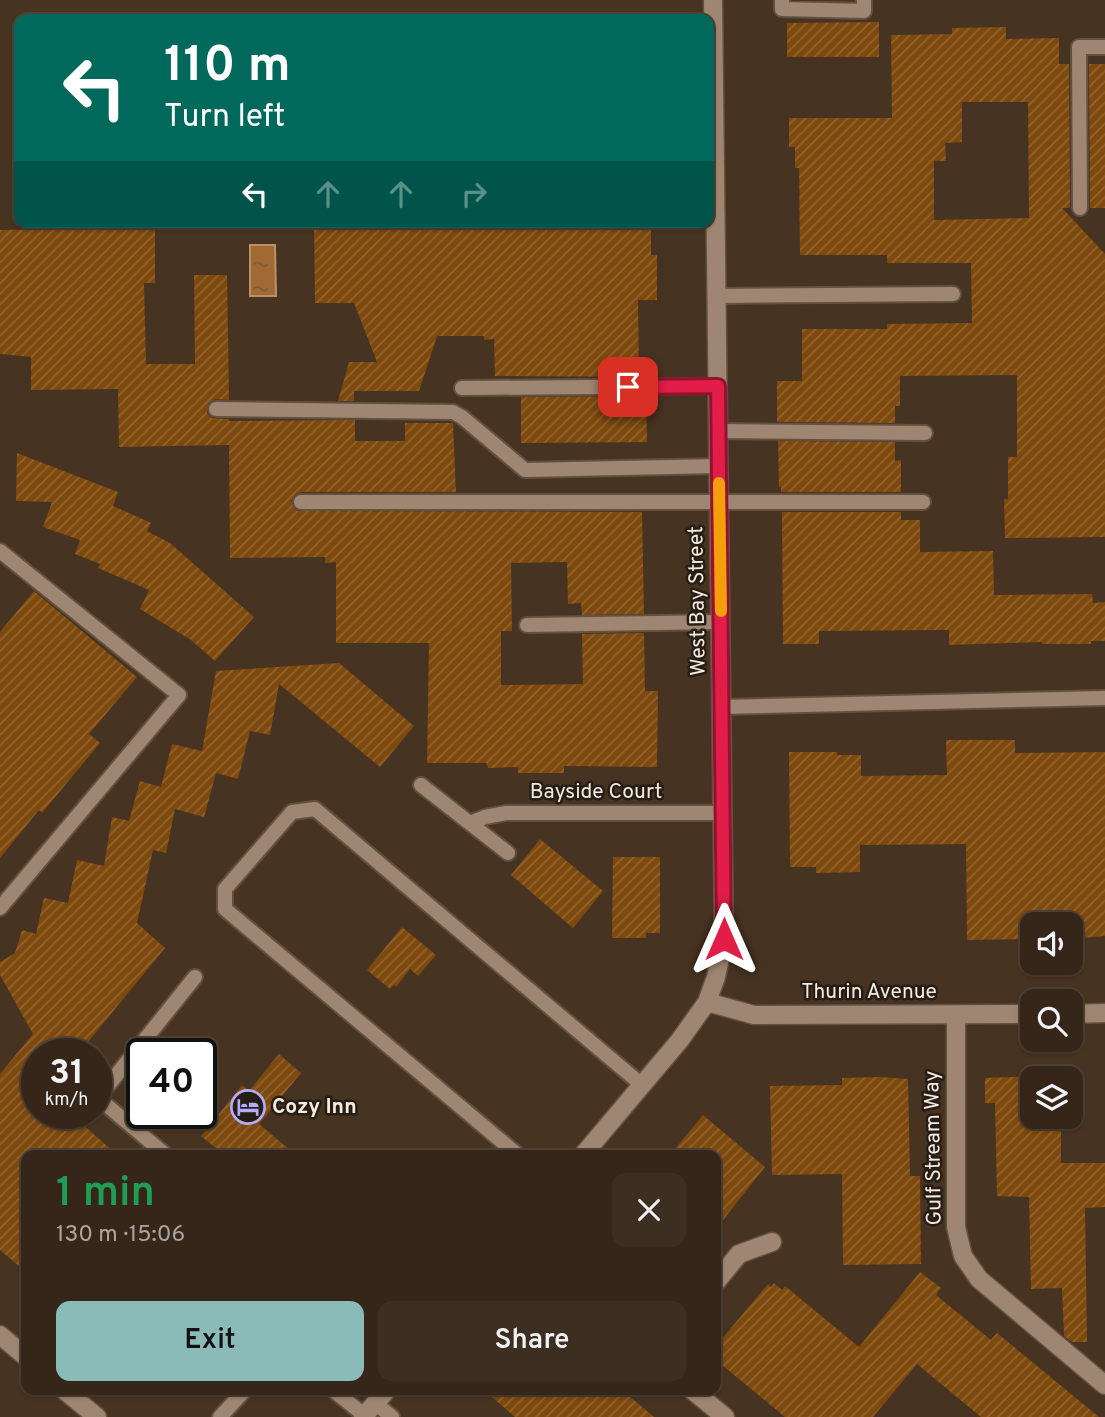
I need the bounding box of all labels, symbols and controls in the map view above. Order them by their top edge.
text: 110 m [164,37,291,99]
icon: left [49,42,140,133]
text: Turn left [164,98,285,138]
icon: left [236,175,274,213]
icon: ahead [309,175,347,213]
icon: ahead [382,175,420,213]
icon: right [455,175,493,213]
pin [598,357,658,417]
icon: arrive [609,368,647,406]
street label: West Bay Street [683,526,713,676]
street label: Bayside Court [530,779,662,806]
position arrow [687,902,761,976]
map controls [1020,912,1083,1129]
button: sound [1020,912,1083,975]
street label: Thurin Avenue [801,979,937,1006]
button: search [1020,989,1083,1052]
speed limit sign: 40 [126,1038,217,1129]
text: 31 [49,1052,84,1096]
button: layers [1020,1066,1083,1129]
street label: Gulf Stream Way [919,1070,949,1226]
hotel icon: Cozy Inn [229,1088,267,1126]
text: km/h [45,1089,88,1112]
place label: Cozy Inn [272,1094,357,1121]
text: 1 min [56,1168,155,1221]
button: close [612,1173,686,1247]
text: 130 m · 15:06 [56,1221,185,1250]
button: Exit [56,1301,364,1381]
button: Share [378,1301,686,1381]

